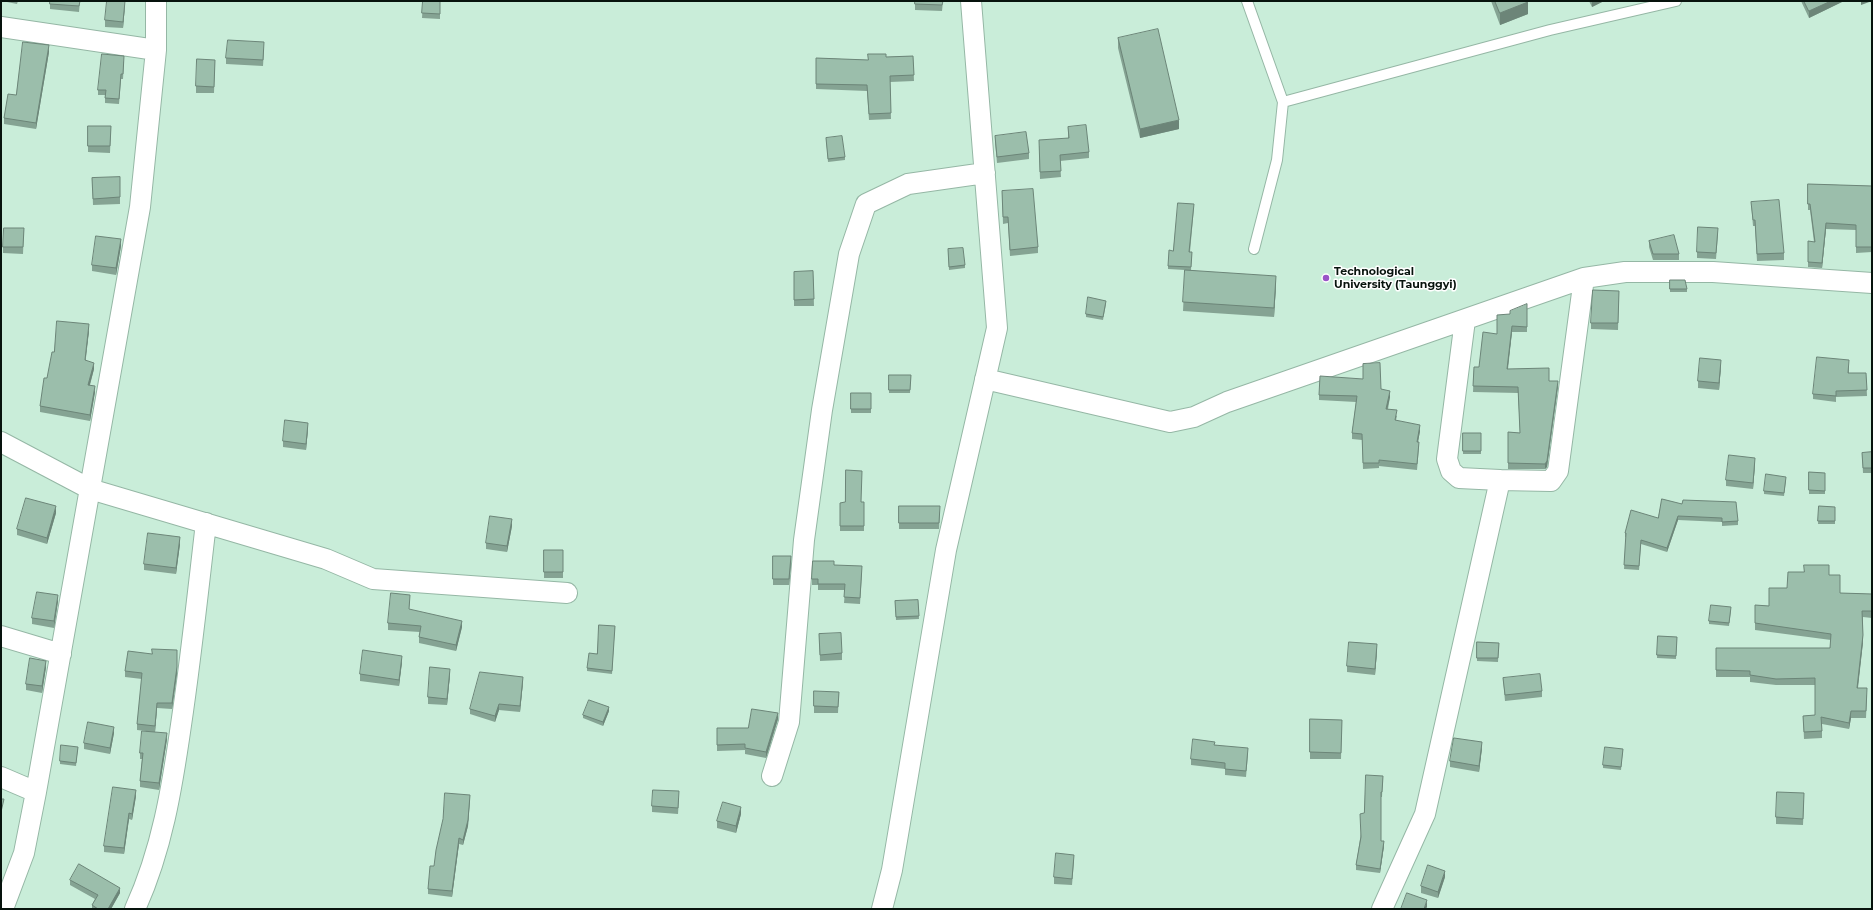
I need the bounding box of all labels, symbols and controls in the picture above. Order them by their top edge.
place label: Technological University (Taunggyi) [1334,265,1457,291]
marker: Technological University (Taunggyi) [1321,273,1331,283]

